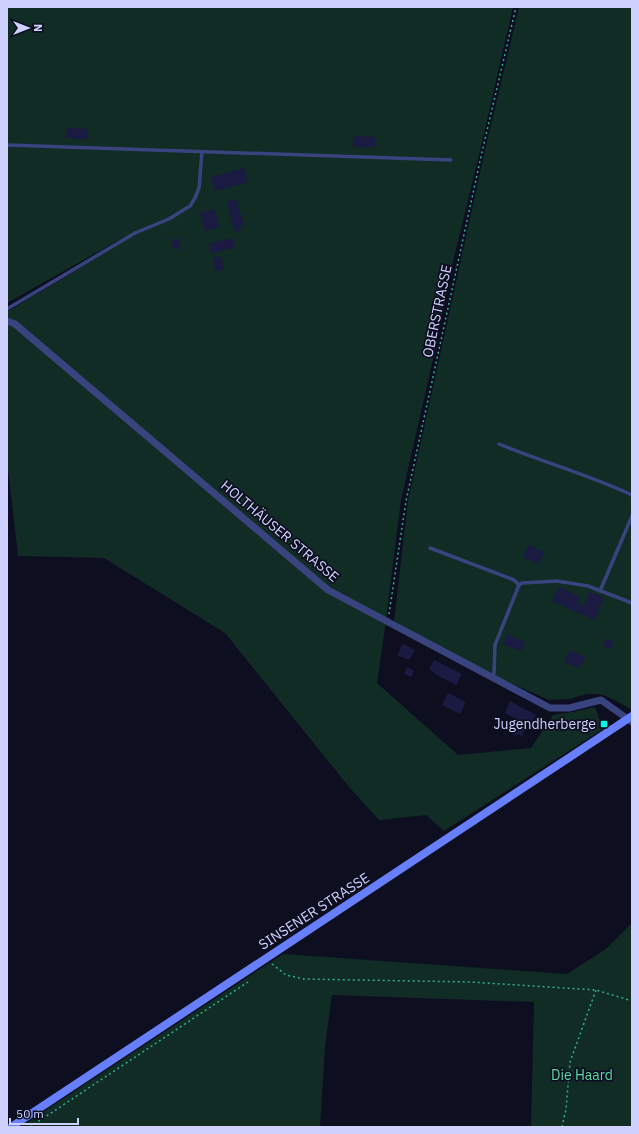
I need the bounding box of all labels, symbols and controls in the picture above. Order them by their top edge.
north arrow [8,8,48,48]
text: N [31,24,45,32]
street label: OBERSTRASSE [418,263,456,359]
street label: HOLTHÄUSER STRASSE [217,476,343,586]
place label: Jugendherberge [493,715,596,733]
marker: Jugendherberge [599,719,609,729]
street label: SINSENER STRASSE [255,868,373,954]
park label: Die Haard [551,1066,613,1084]
scale bar [10,1100,78,1126]
text: 50 m [16,1106,44,1121]

